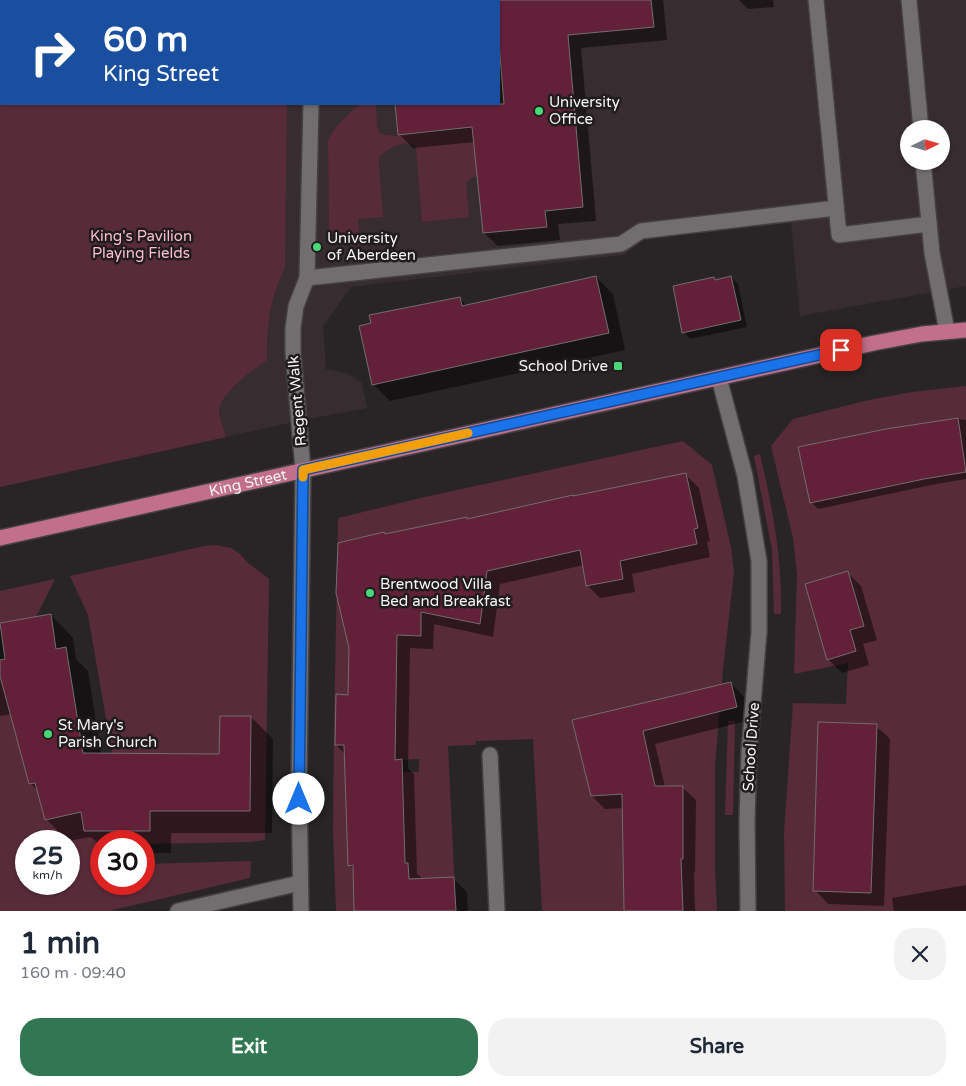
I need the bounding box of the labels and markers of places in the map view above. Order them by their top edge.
place label: University Office [549,93,620,128]
marker: University Office [533,105,545,117]
place label: University of Aberdeen [327,229,416,264]
marker: University of Aberdeen [311,241,323,253]
pin [820,329,862,371]
place label: School Drive [519,357,608,375]
marker: School Drive [612,360,624,372]
place label: Brentwood Villa Bed and Breakfast [380,575,511,610]
marker: Brentwood Villa Bed and Breakfast [364,587,376,599]
place label: St Mary's Parish Church [58,716,157,751]
marker: St Mary's Parish Church [42,728,54,740]

